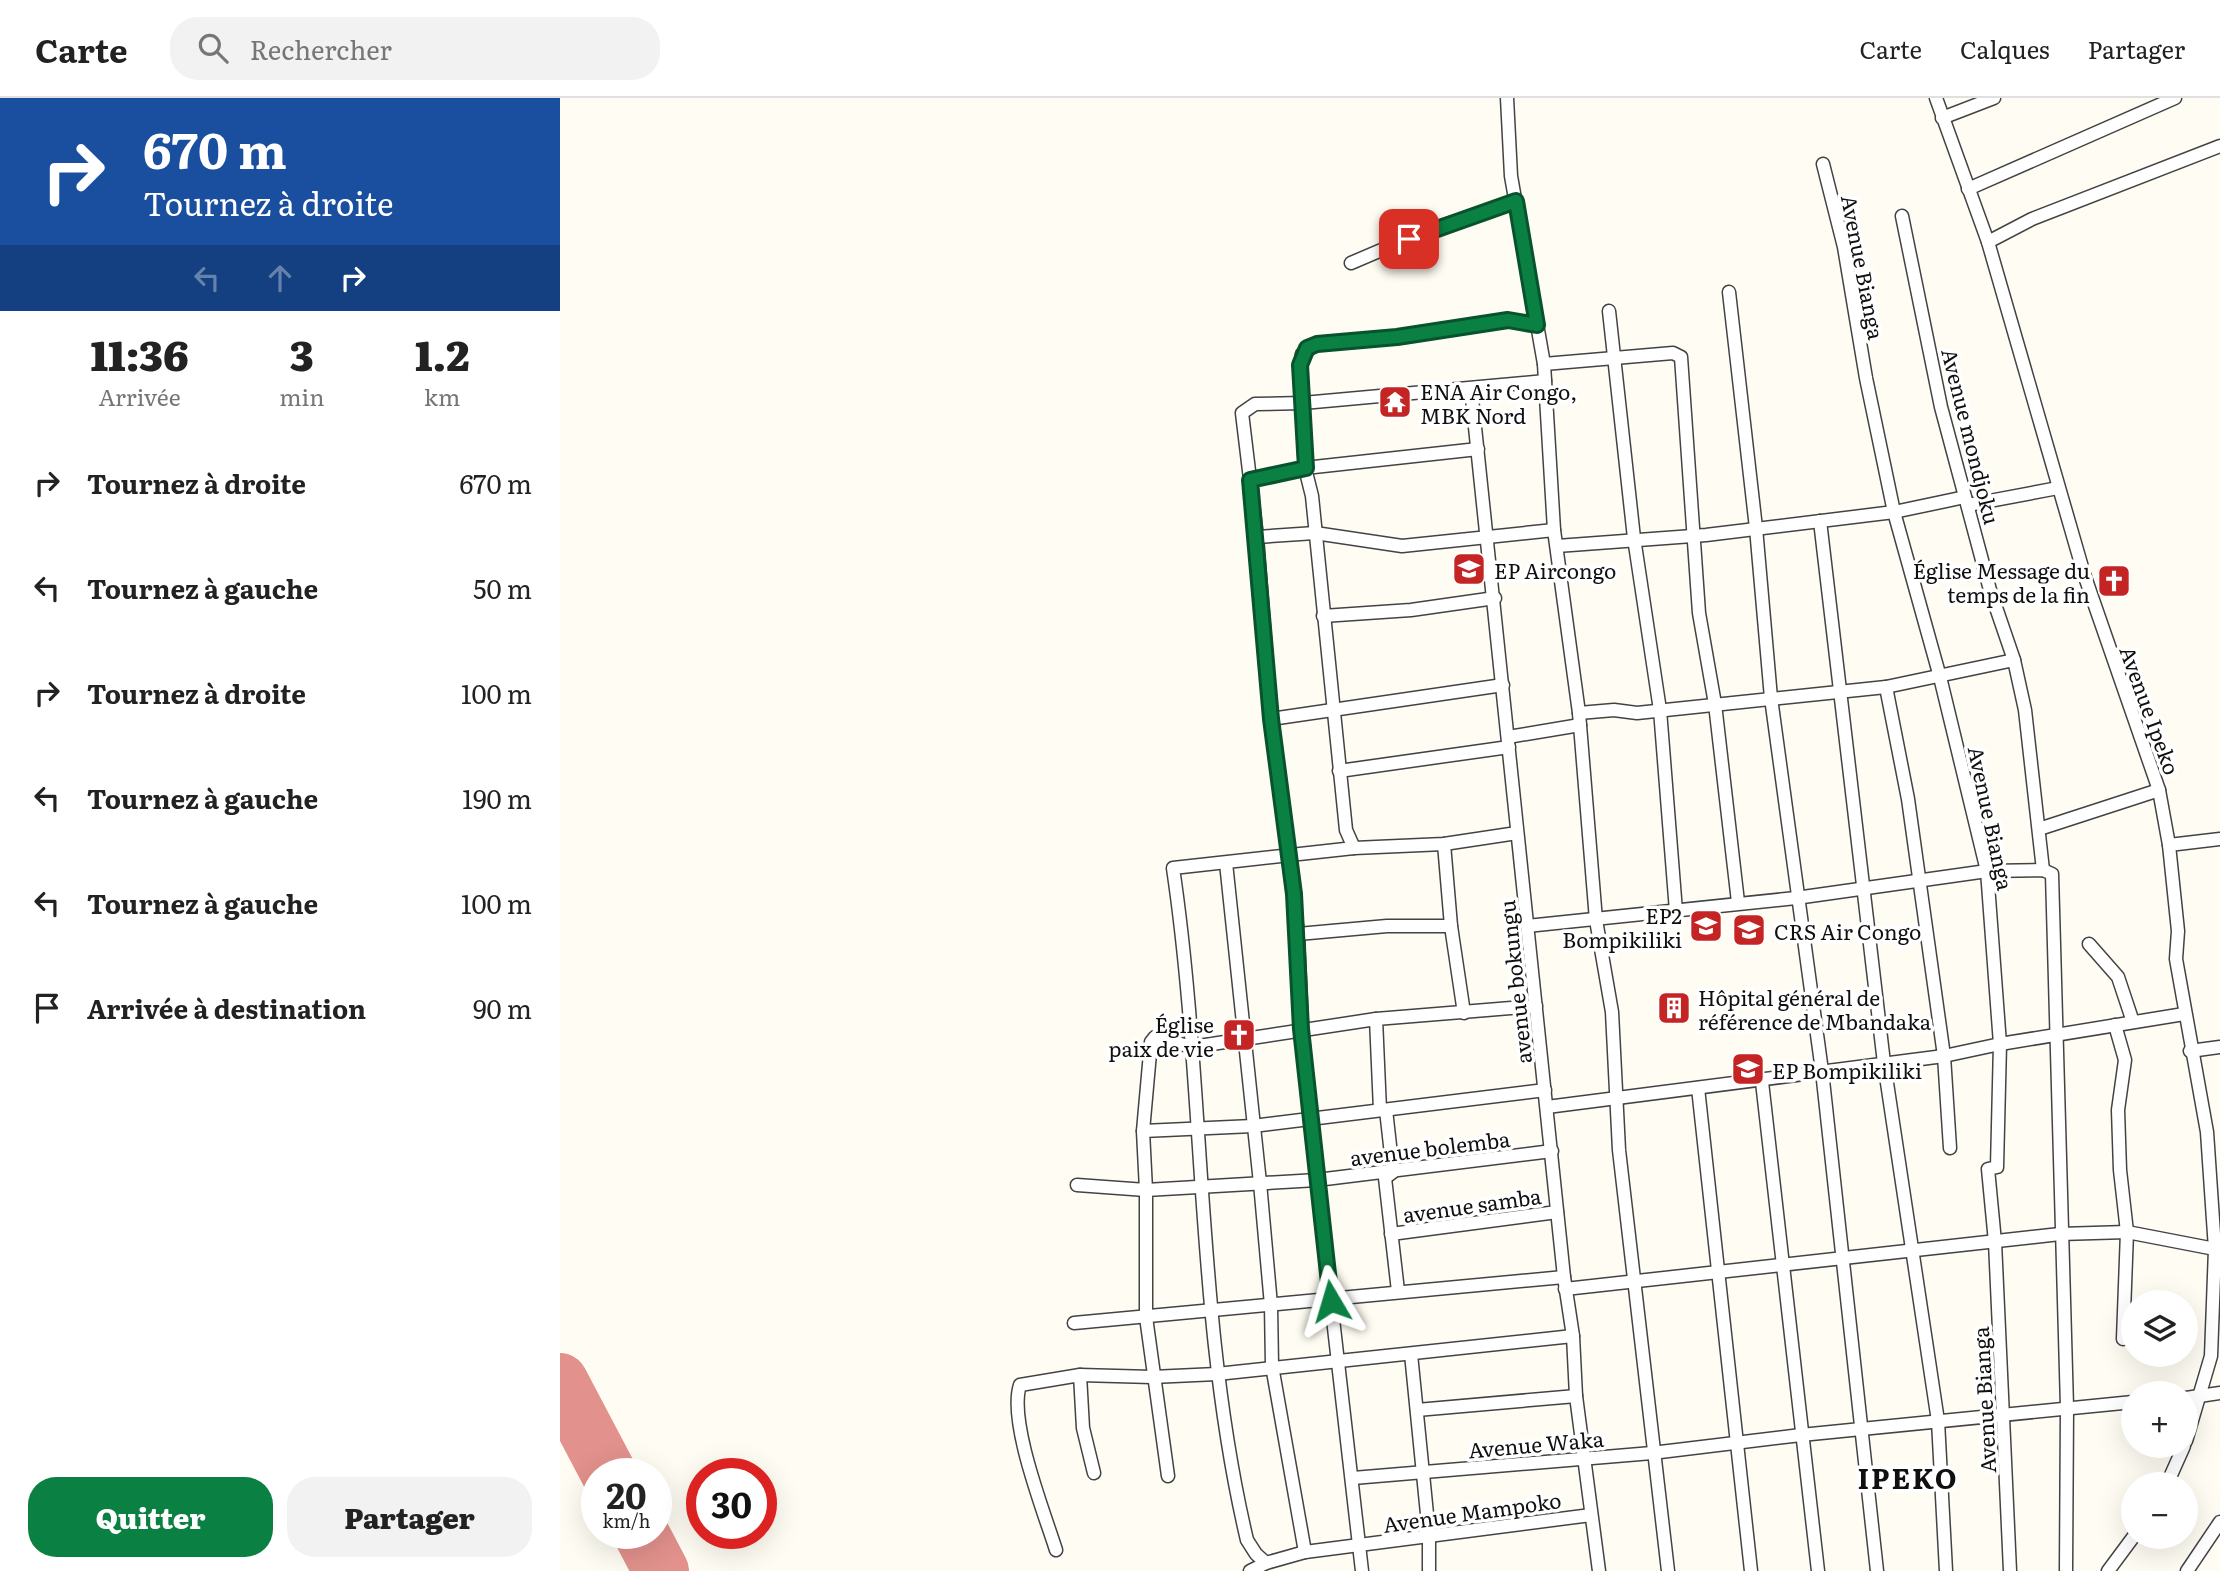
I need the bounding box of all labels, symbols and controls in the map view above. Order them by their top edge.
search box [170,17,660,80]
text: Carte [35,24,128,73]
icon: search [194,29,232,67]
text: Rechercher [250,29,392,68]
text: Carte [1859,31,1922,66]
text: Calques [1960,31,2050,66]
text: Partager [2088,31,2185,66]
text: 670 m [143,111,287,184]
icon: right [28,126,119,217]
text: Tournez à droite [143,178,394,226]
street label: Avenue Bianga [1835,192,1893,343]
pin [1379,209,1439,269]
icon: arrive [1390,220,1428,258]
icon: left [188,259,226,297]
icon: ahead [261,259,299,297]
icon: right [334,259,372,297]
text: 11:36 [91,322,189,384]
text: 3 [290,322,314,384]
text: 1.2 [415,322,469,384]
street label: Avenue mondjoku [1935,345,2009,527]
place label: ENA Air Congo, MBK Nord [1420,375,1577,430]
text: Arrivée [99,379,181,413]
text: min [279,379,324,413]
text: km [424,379,460,413]
temple icon: ENA Air Congo, MBK Nord [1376,383,1414,421]
text: Tournez à droite [87,463,306,502]
text: 670 m [459,463,532,502]
icon: right [28,464,66,502]
school or university icon: EP Aircongo [1450,550,1488,588]
place label: EP Aircongo [1494,554,1616,585]
place label: Église Message du temps de la fin [1913,554,2090,609]
church icon: Église Message du temps de la fin [2095,562,2133,600]
text: Tournez à gauche [87,568,318,607]
text: 50 m [473,568,532,607]
icon: left [28,569,66,607]
street label: Avenue Ipeko [2113,641,2189,779]
text: Tournez à droite [87,673,306,712]
text: 100 m [461,673,532,712]
icon: right [28,674,66,712]
street label: Avenue Bianga [1962,743,2023,894]
text: Tournez à gauche [87,778,318,817]
text: 190 m [462,778,532,817]
icon: left [28,779,66,817]
text: Tournez à gauche [87,883,318,922]
text: 100 m [461,883,532,922]
icon: left [28,884,66,922]
street label: avenue bokungu [1490,899,1538,1065]
place label: EP2 Bompikiliki [1562,899,1682,954]
school or university icon: EP2 Bompikiliki [1687,907,1725,945]
school or university icon: CRS Air Congo [1730,911,1768,949]
place label: CRS Air Congo [1774,915,1921,946]
place label: Hôpital général de référence de Mbandaka [1698,981,1932,1036]
text: Arrivée à destination [87,988,366,1027]
text: 90 m [473,988,532,1027]
icon: arrive [28,989,66,1027]
building icon: Hôpital général de référence de Mbandaka [1655,989,1693,1027]
place label: Église paix de vie [1109,1008,1214,1063]
church icon: Église paix de vie [1220,1016,1258,1054]
school or university icon: EP Bompikiliki [1729,1050,1767,1088]
place label: EP Bompikiliki [1772,1054,1922,1085]
street label: avenue bolemba [1348,1122,1512,1172]
street label: avenue samba [1401,1179,1544,1229]
position arrow [1294,1264,1368,1338]
map controls [2121,1290,2198,1549]
button: layers [2121,1290,2198,1367]
street label: Avenue Bianga [1964,1325,2002,1474]
button: + [2121,1381,2198,1458]
street label: Avenue Waka [1467,1422,1606,1464]
district label: IPEKO [1857,1456,1959,1498]
speed limit sign: 30 [686,1458,777,1549]
text: 20 [606,1468,647,1520]
button: − [2121,1472,2198,1549]
button: Quitter [28,1477,273,1557]
button: Partager [287,1477,532,1557]
street label: Avenue Mampoko [1381,1483,1563,1539]
text: km/h [603,1507,650,1534]

